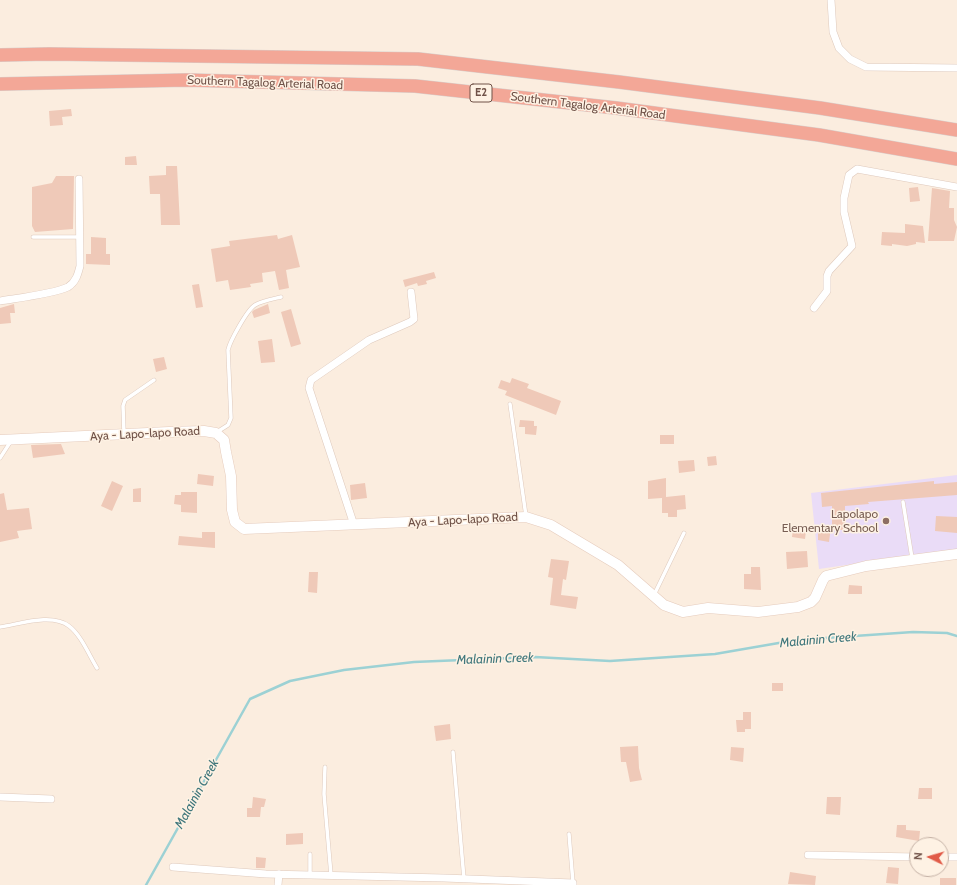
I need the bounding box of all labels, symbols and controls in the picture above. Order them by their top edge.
street label: Southern Tagalog Arterial Road [187,73,343,93]
road number: E2 [470,84,492,102]
street label: Southern Tagalog Arterial Road [510,89,666,123]
street label: Aya - Lapo-lapo Road [90,424,200,444]
place label: Lapolapo Elementary School [782,507,878,535]
street label: Aya - Lapo-lapo Road [408,510,518,530]
marker: Lapolapo Elementary School [881,516,891,526]
water label: Malainin Creek [779,629,857,651]
water label: Malainin Creek [456,650,534,668]
water label: Malainin Creek [172,757,222,831]
north arrow [909,837,949,877]
text: N [911,852,925,861]

